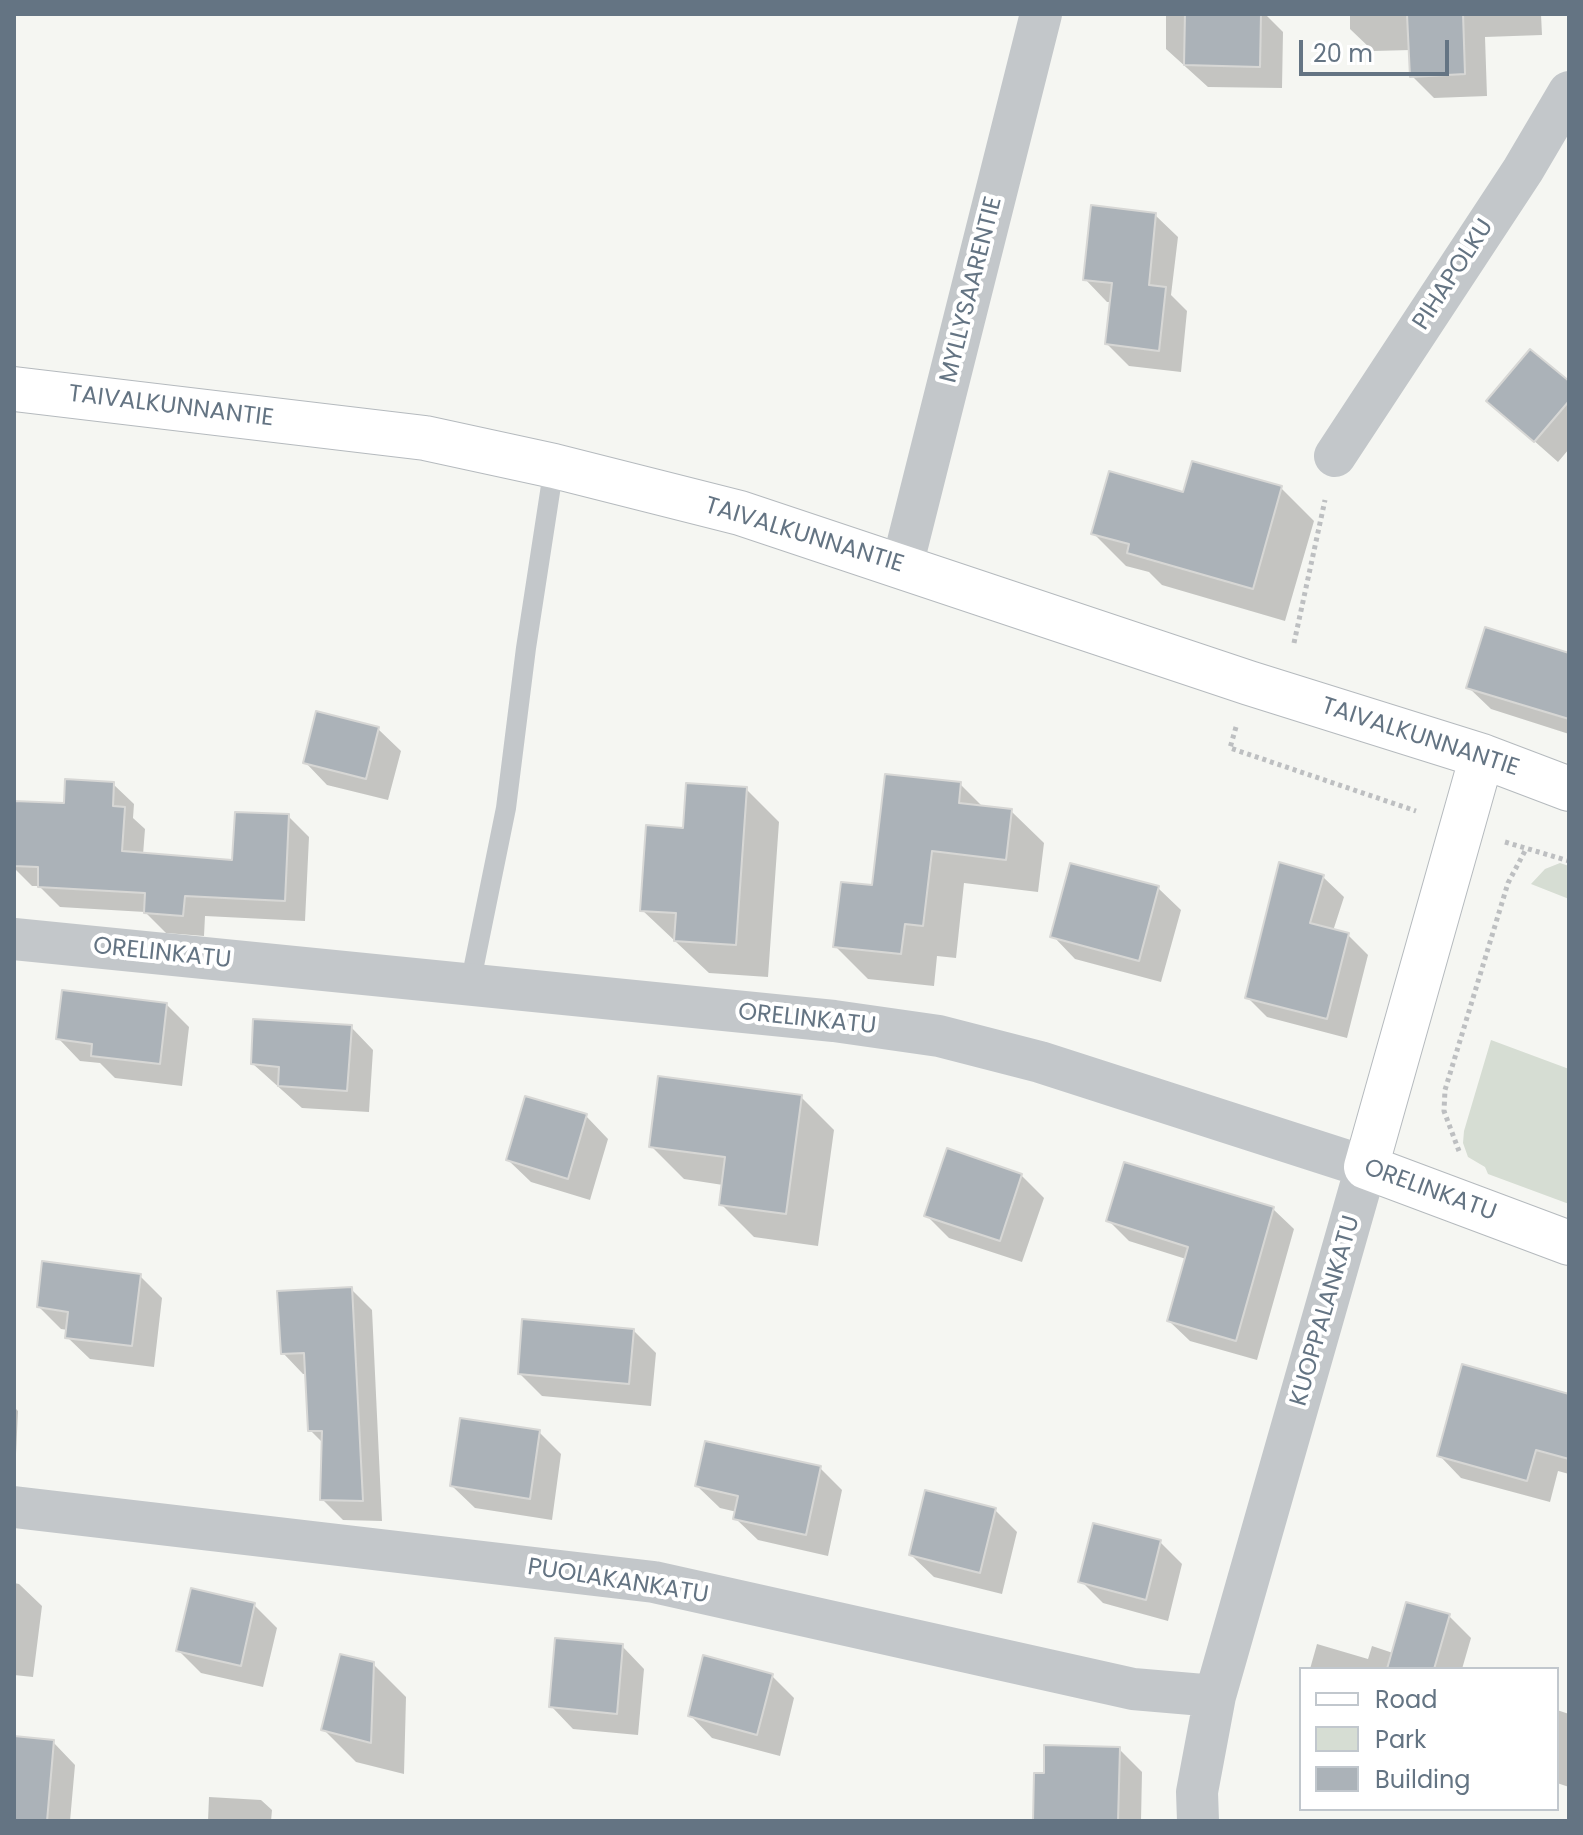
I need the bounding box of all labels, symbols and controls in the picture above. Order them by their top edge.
scale bar [1303,24,1453,74]
text: 20 m [1313,37,1373,70]
street label: MYLLYSAARENTIE [935,194,1009,386]
street label: PIHAPOLKU [1408,214,1500,336]
street label: TAIVALKUNNANTIE [67,380,275,434]
street label: TAIVALKUNNANTIE [701,492,907,580]
street label: TAIVALKUNNANTIE [1317,692,1523,784]
street label: ORELINKATU [92,932,232,976]
street label: ORELINKATU [737,998,877,1042]
street label: ORELINKATU [1360,1154,1500,1228]
street label: KUOPPALANKATU [1285,1213,1367,1409]
street label: PUOLAKANKATU [526,1553,710,1611]
legend [1299,1667,1559,1811]
text: Road [1375,1683,1437,1716]
text: Park [1375,1723,1426,1756]
text: Building [1375,1763,1471,1796]

